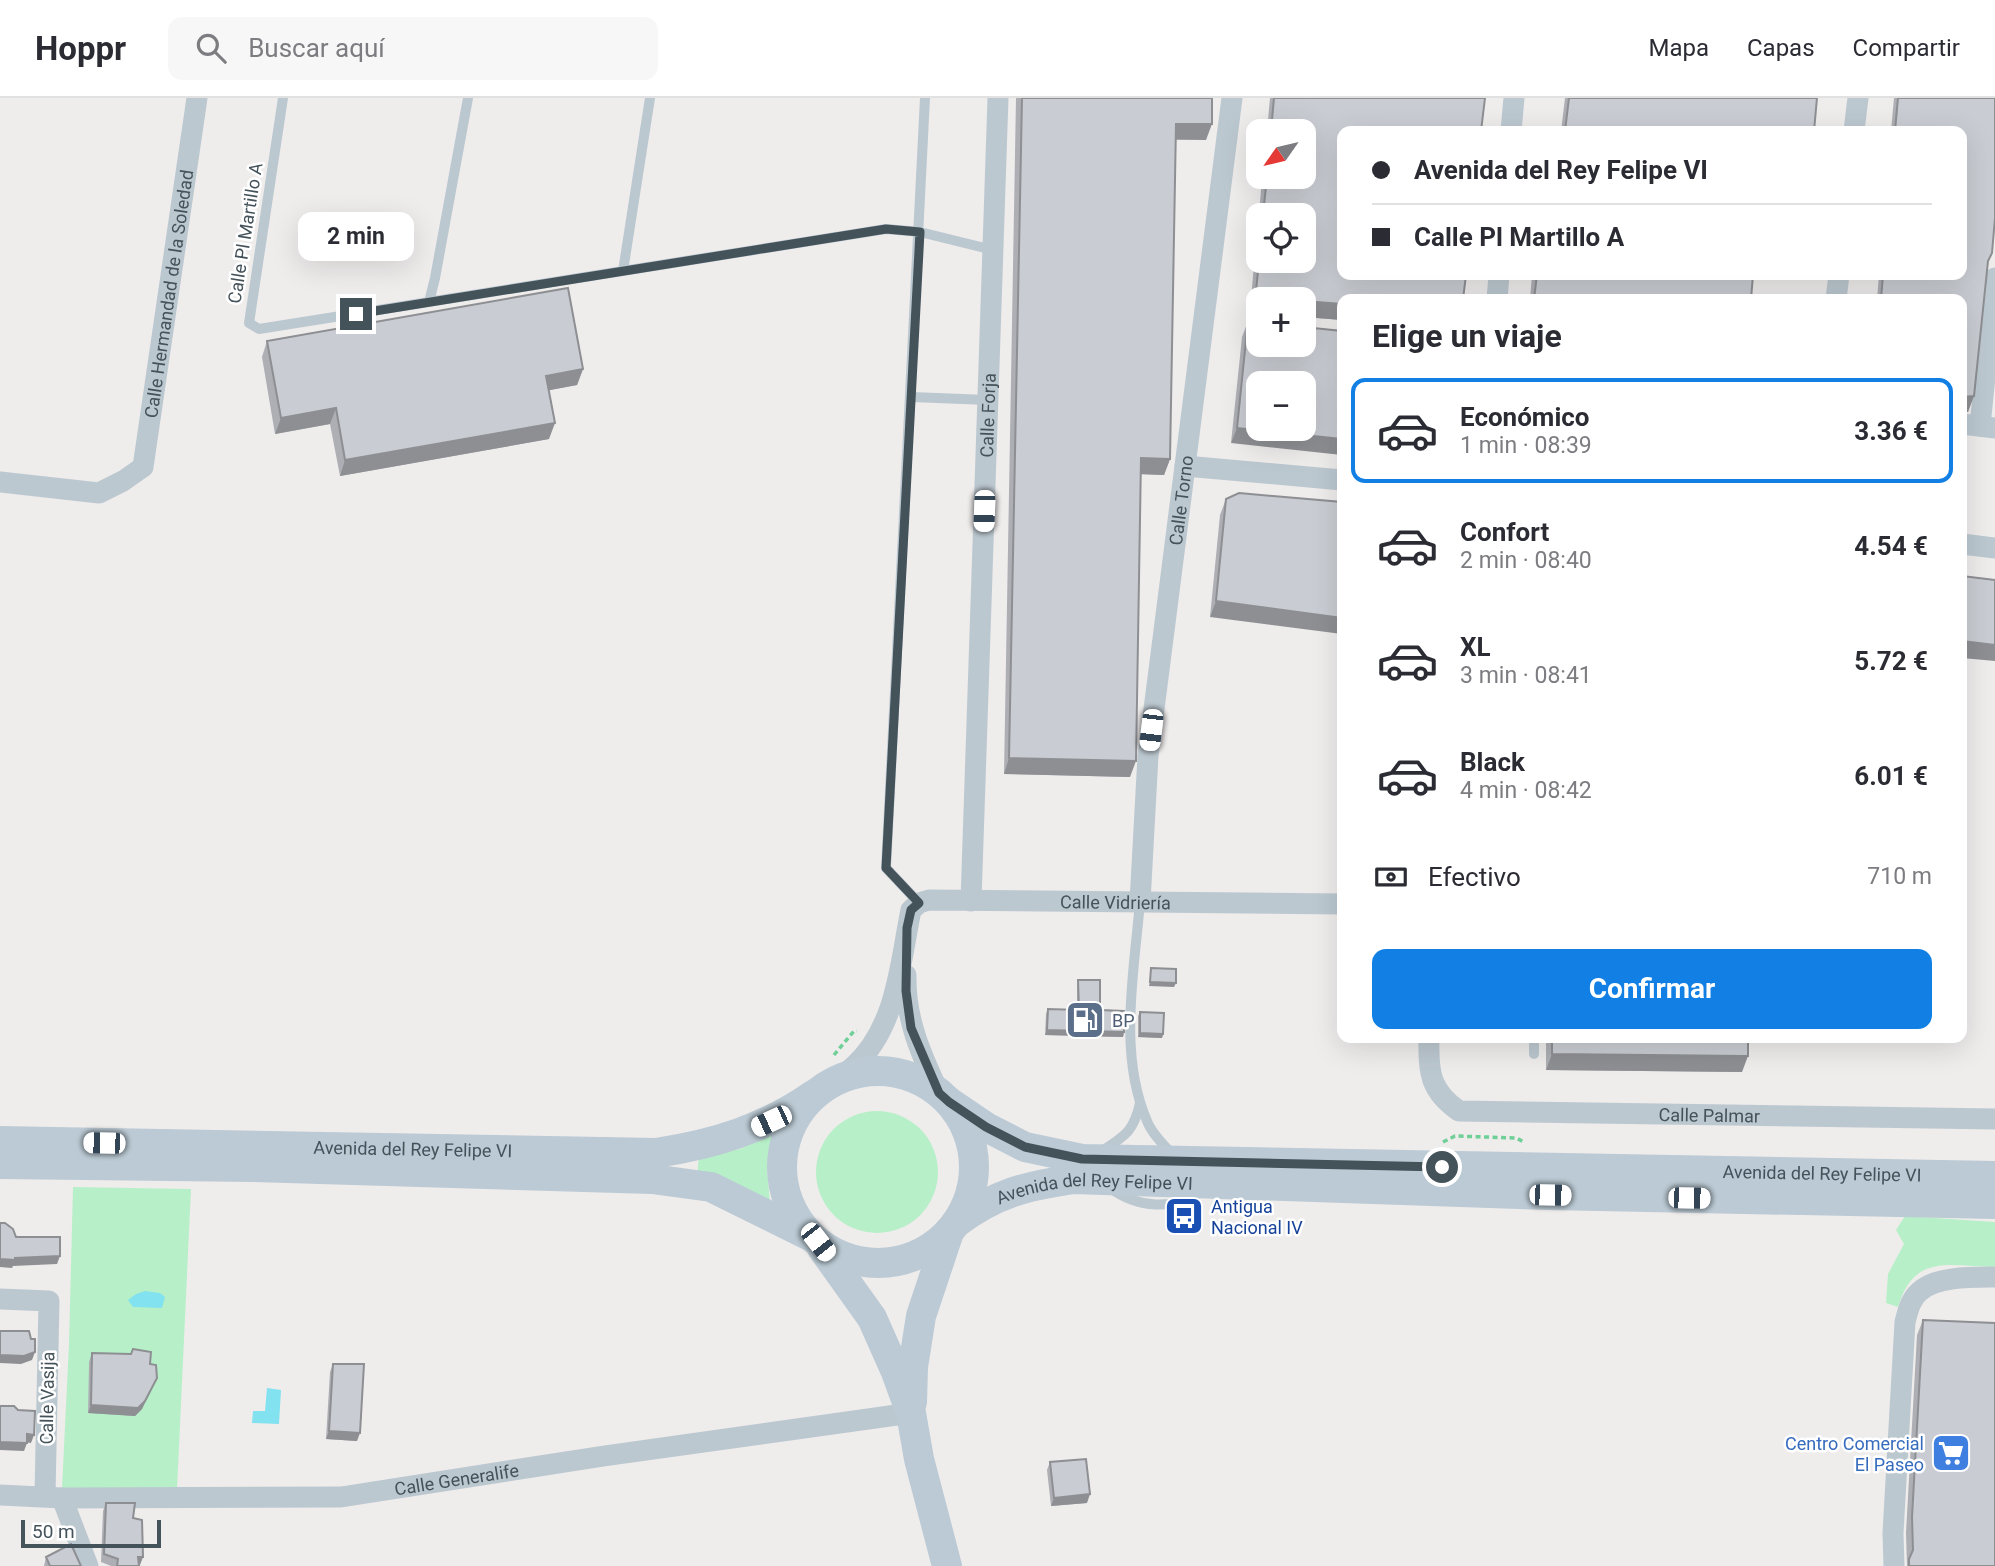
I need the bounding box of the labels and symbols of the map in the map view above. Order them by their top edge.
north arrow [1246,119,1316,189]
street label: Calle Pl Martillo A [224,161,267,305]
street label: Calle Hermandad de la Soledad [140,168,197,419]
callout: 2 min [298,212,414,262]
route end [340,298,372,330]
street label: Calle Forja [975,373,999,458]
street label: Calle Torno [1165,454,1197,546]
car [973,490,996,532]
car [1139,708,1164,752]
street label: Calle Vidriería [1060,891,1171,913]
fuel station icon: BP [1064,999,1106,1041]
place label: BP [1112,1010,1135,1031]
car [748,1103,795,1139]
street label: Calle Palmar [1658,1103,1760,1126]
car [83,1132,126,1154]
street label: Avenida del Rey Felipe VI [313,1136,513,1161]
route start [1426,1151,1458,1183]
street label: Avenida del Rey Felipe VI [1722,1160,1922,1185]
street label: Avenida del Rey Felipe VI [993,1168,1193,1208]
car [1529,1184,1572,1206]
car [1668,1187,1711,1209]
bus stop icon: Antigua Nacional IV [1163,1195,1205,1237]
place label: Antigua Nacional IV [1211,1196,1303,1238]
car [797,1219,840,1265]
street label: Calle Vasija [36,1351,58,1445]
supermarket icon: Centro Comercial El Paseo [1930,1432,1972,1474]
place label: Centro Comercial El Paseo [1785,1433,1924,1475]
street label: Calle Generalife [393,1459,520,1499]
scale bar [21,1517,161,1549]

